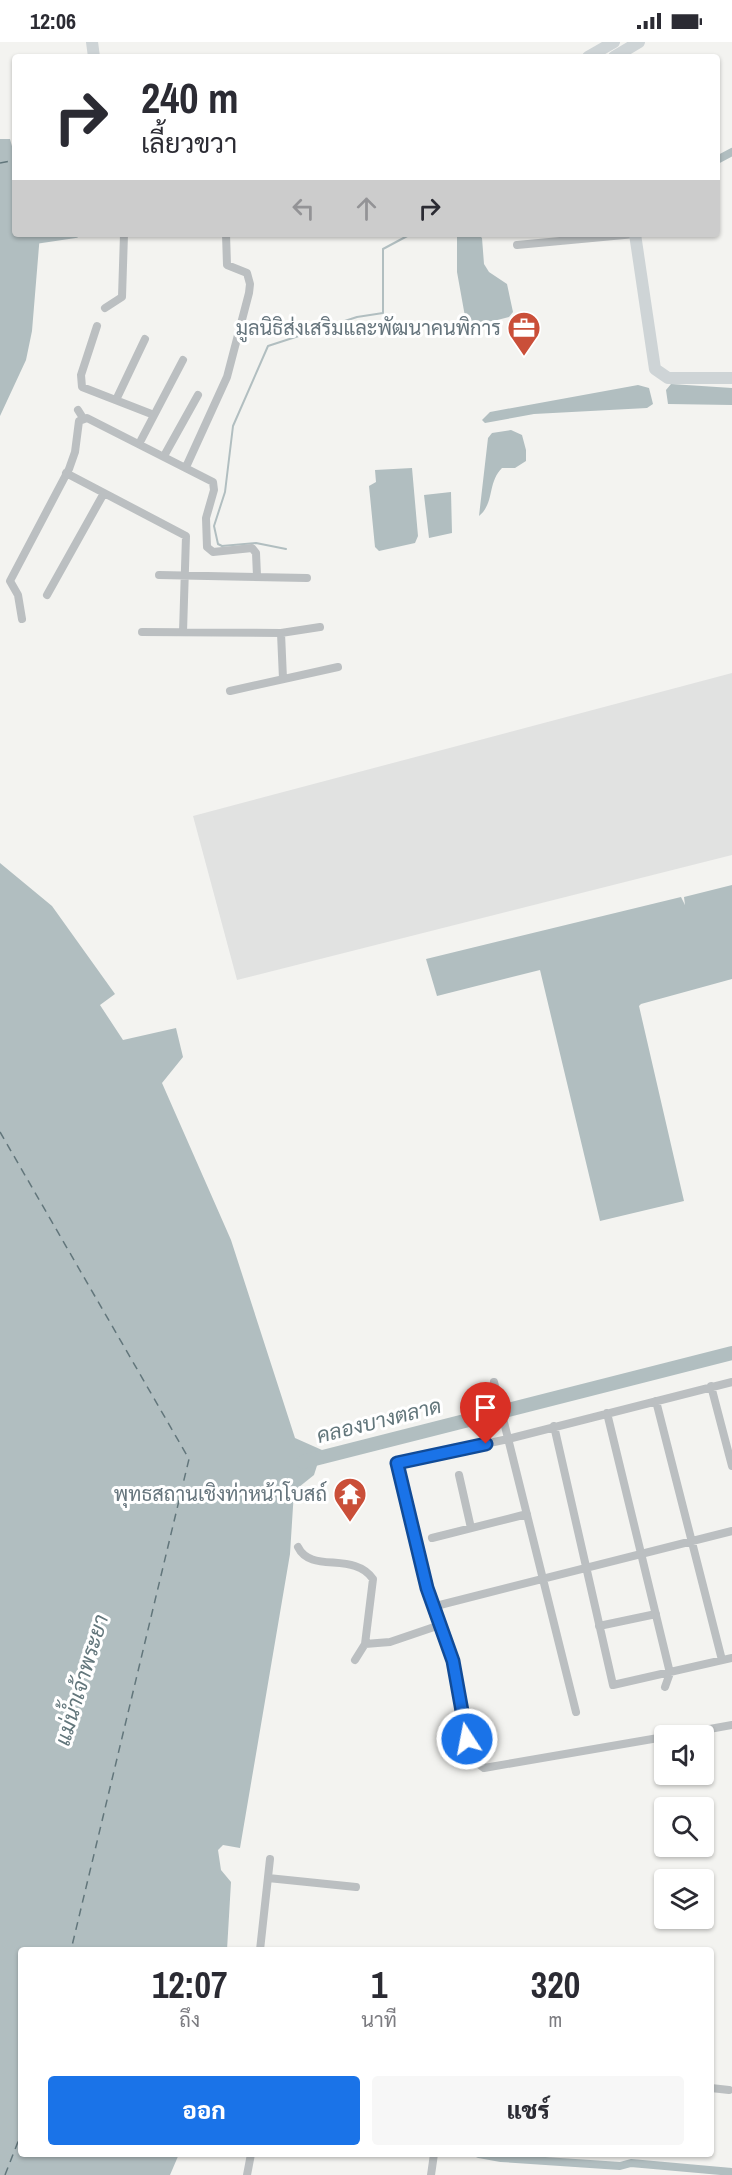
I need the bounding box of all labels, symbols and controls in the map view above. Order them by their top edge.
text: 12:06 [30,6,76,36]
text: 240 m [141,70,239,126]
icon: right [42,78,120,156]
text: เลี้ยวขวา [141,125,237,161]
icon: left [287,192,320,225]
icon: ahead [350,192,383,225]
icon: right [413,192,446,225]
office icon: มูลนิธิส่งเสริมและพัฒนาคนพิการ [506,310,542,357]
place label: มูลนิธิส่งเสริมและพัฒนาคนพิการ [236,314,501,343]
pin [460,1382,511,1444]
water label: คลองบางตลาด [314,1391,444,1450]
icon: arrive [469,1391,502,1424]
temple icon: พุทธสถานเชิงท่าหน้าโบสถ์ [332,1476,368,1523]
place label: พุทธสถานเชิงท่าหน้าโบสถ์ [114,1480,327,1508]
water label: แม่น้ำเจ้าพระยา [45,1610,115,1749]
position arrow [435,1707,499,1771]
map controls [654,1725,714,1929]
button: sound [654,1725,714,1785]
button: search [654,1797,714,1857]
button: layers [654,1869,714,1929]
text: 12:07 [152,1961,227,2009]
text: 1 [371,1961,387,2009]
text: 320 [531,1961,580,2009]
text: ถึง [179,2006,200,2033]
text: นาที [361,2006,397,2033]
text: m [549,2006,562,2033]
button: ออก [48,2076,360,2145]
button: แชร์ [372,2076,684,2145]

